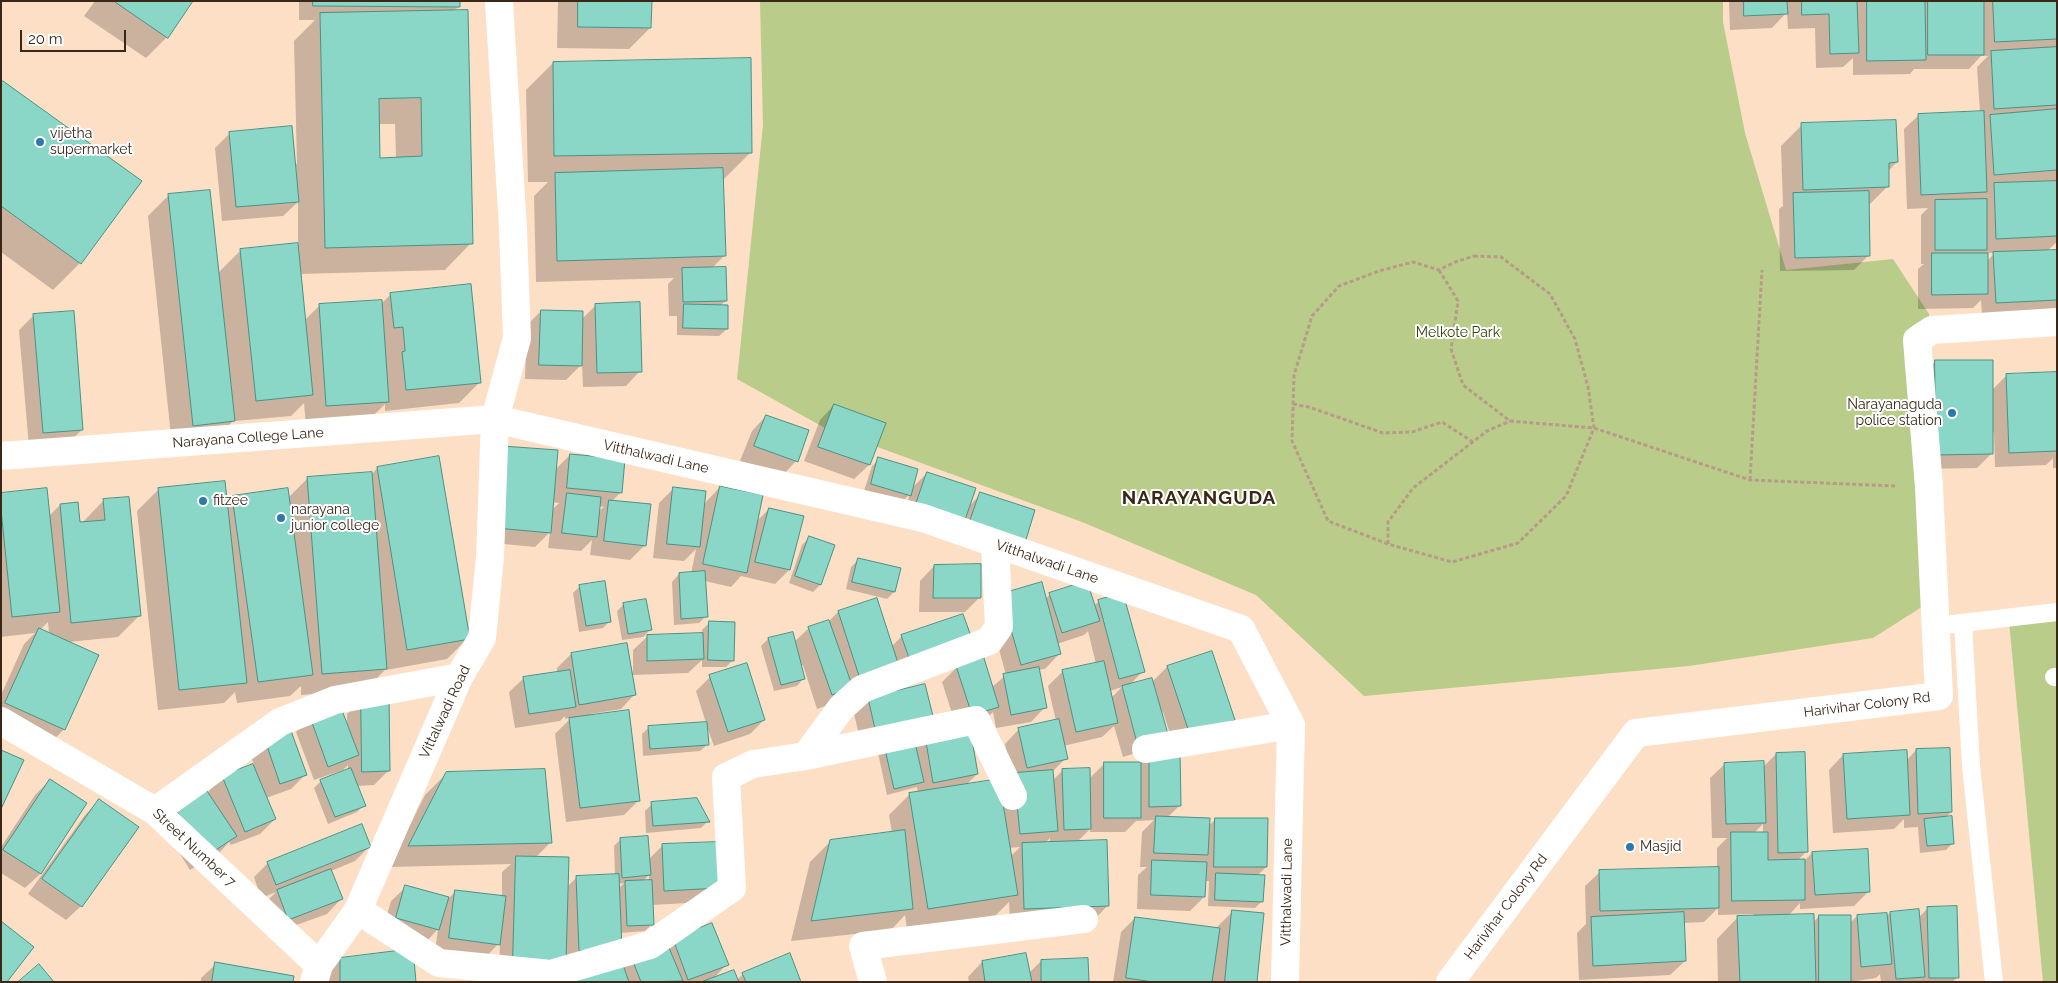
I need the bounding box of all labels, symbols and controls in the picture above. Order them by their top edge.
scale bar [22,20,129,52]
text: 20 m [28,30,63,48]
place label: vijetha supermarket [50,126,132,158]
marker: vijetha supermarket [34,136,46,148]
park label: Melkote Park [1416,325,1500,341]
place label: Narayanaguda police station [1847,397,1942,430]
marker: Narayanaguda police station [1946,407,1958,419]
street label: Narayana College Lane [172,424,324,452]
street label: Vitthalwadi Lane [602,437,710,477]
district label: NARAYANGUDA [1120,487,1278,509]
place label: fitzee [213,493,248,509]
marker: fitzee [197,495,209,507]
place label: narayana junior college [291,502,379,534]
marker: narayana junior college [275,512,287,524]
street label: Vitthalwadi Lane [993,537,1101,587]
street label: Vittalwadi Road [416,663,474,761]
street label: Harivihar Colony Rd [1803,689,1931,721]
street label: Street Number 7 [149,805,239,891]
street label: Vitthalwadi Lane [1278,838,1296,946]
place label: Masjid [1640,839,1682,855]
marker: Masjid [1624,841,1636,853]
street label: Harivihar Colony Rd [1461,851,1551,963]

